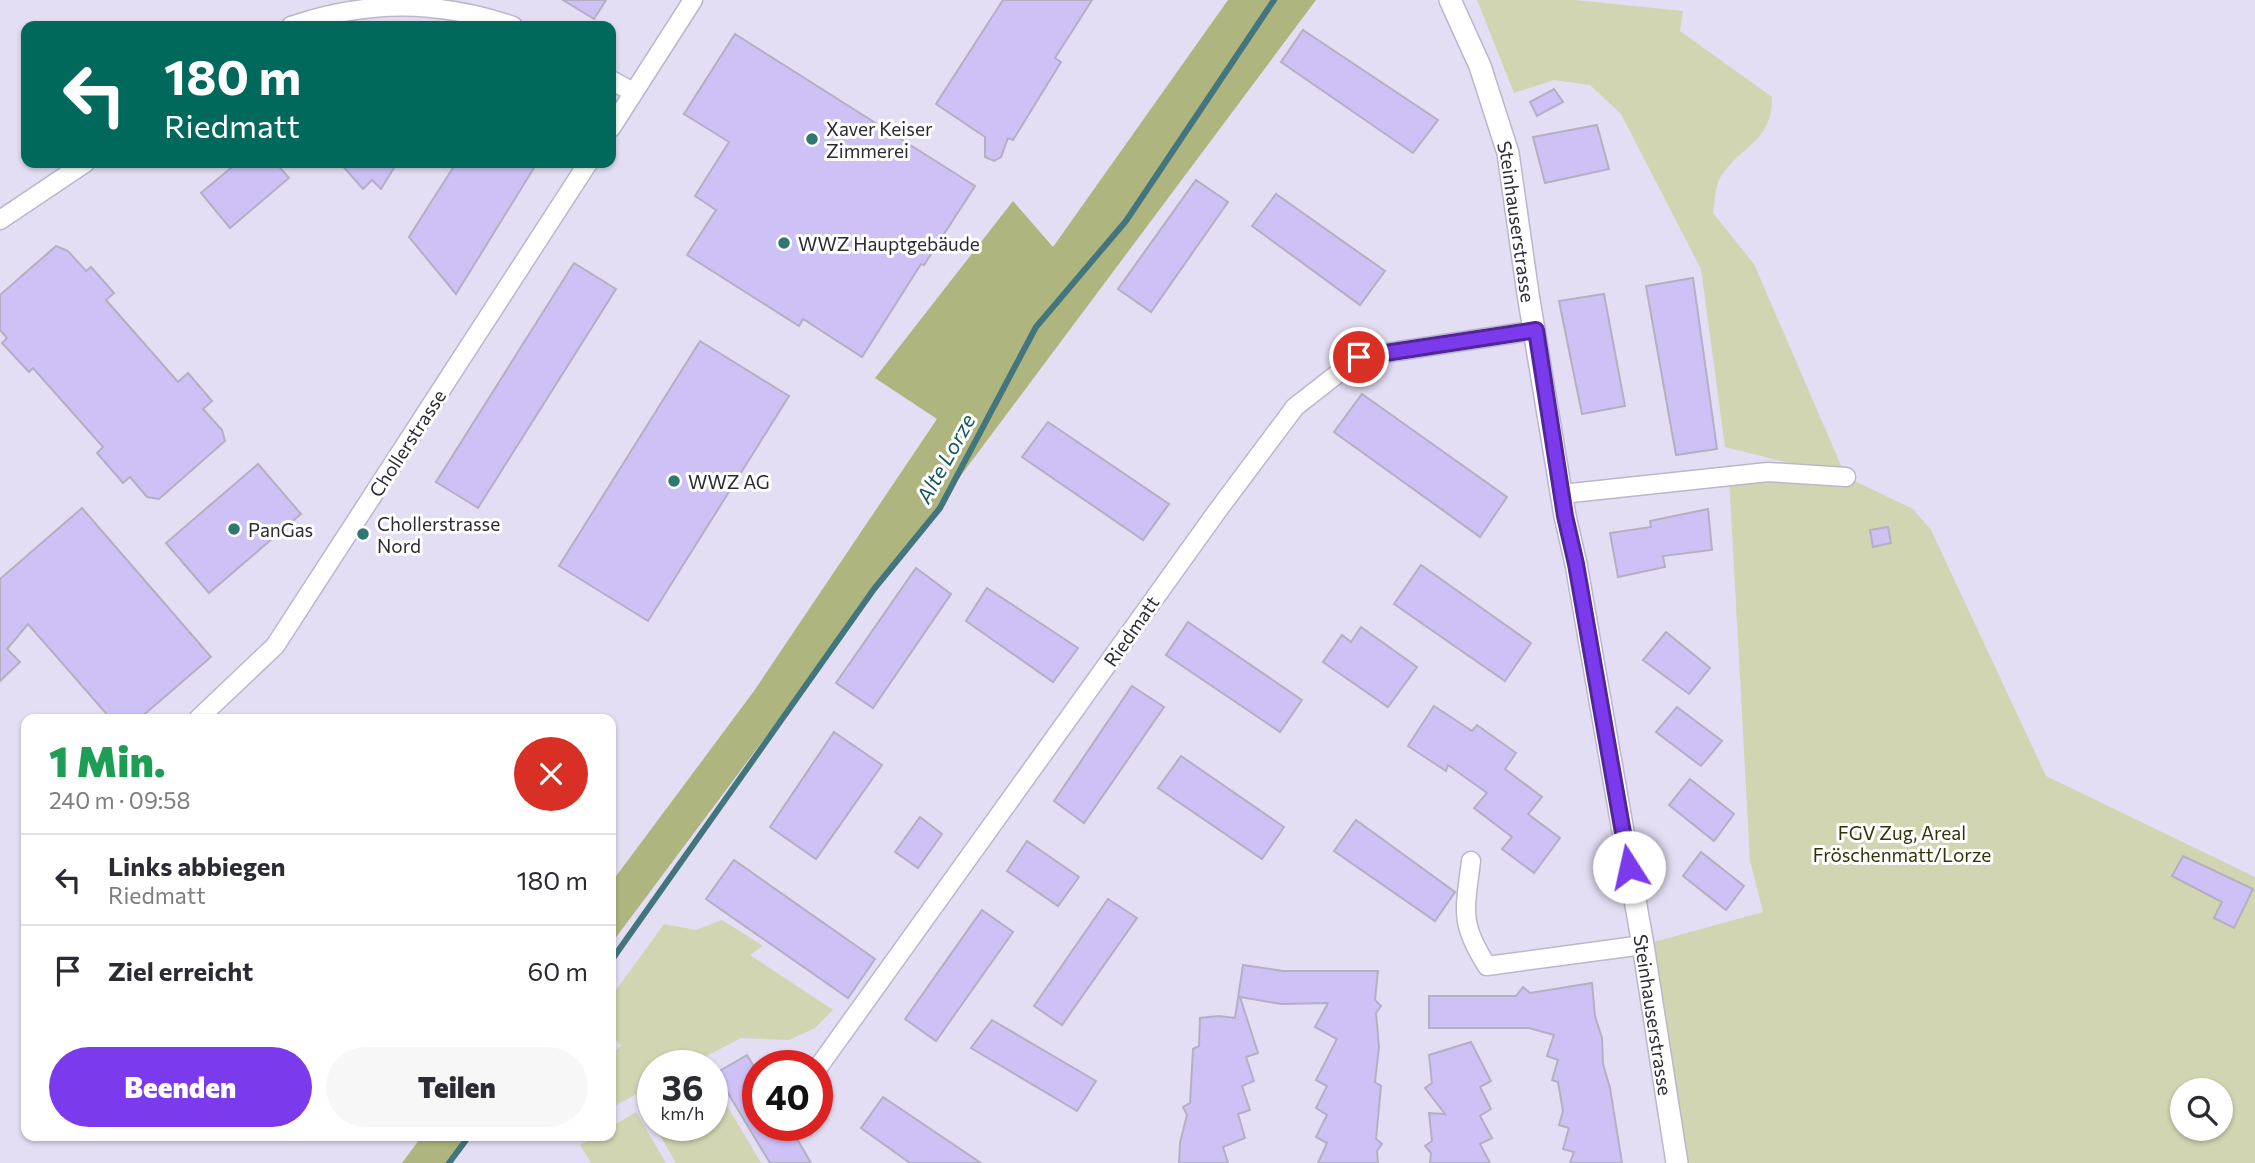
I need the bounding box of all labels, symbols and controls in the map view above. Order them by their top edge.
text: 180 m [164,45,301,105]
icon: left [49,49,140,140]
text: Riedmatt [164,105,300,145]
place label: Xaver Keiser Zimmerei [826,117,933,162]
marker: Xaver Keiser Zimmerei [804,131,820,147]
street label: Steinhauserstrasse [1493,138,1541,304]
place label: WWZ Hauptgebäude [798,232,980,255]
marker: WWZ Hauptgebäude [776,235,792,251]
pin [1329,327,1389,387]
icon: arrive [1340,338,1378,376]
street label: Chollerstrasse [364,385,450,501]
water label: Alte Lorze [910,409,980,508]
place label: WWZ AG [688,470,770,493]
marker: WWZ AG [666,473,682,489]
place label: Chollerstrasse Nord [377,512,500,557]
place label: PanGas [248,518,313,541]
marker: PanGas [226,521,242,537]
marker: Chollerstrasse Nord [355,526,371,542]
street label: Riedmatt [1098,591,1164,671]
text: 1 Min. [49,734,166,786]
button: close [514,737,588,811]
text: 240 m · 09:58 [49,786,190,814]
park label: FGV Zug, Areal Fröschenmatt/Lorze [1813,821,1991,866]
position arrow [1592,830,1666,904]
text: Links abbiegen [108,850,286,881]
icon: left [49,861,87,899]
text: 180 m [516,864,588,895]
text: Riedmatt [108,881,206,909]
street label: Steinhauserstrasse [1630,932,1678,1097]
icon: arrive [49,952,87,990]
text: Ziel erreicht [108,955,253,986]
text: 60 m [528,955,588,986]
button: Beenden [49,1047,312,1127]
button: Teilen [326,1047,588,1127]
speed limit sign: 40 [742,1050,833,1141]
text: 36 [662,1065,703,1108]
map controls [2170,1078,2233,1141]
button: search [2170,1078,2233,1141]
text: km/h [661,1102,704,1124]

